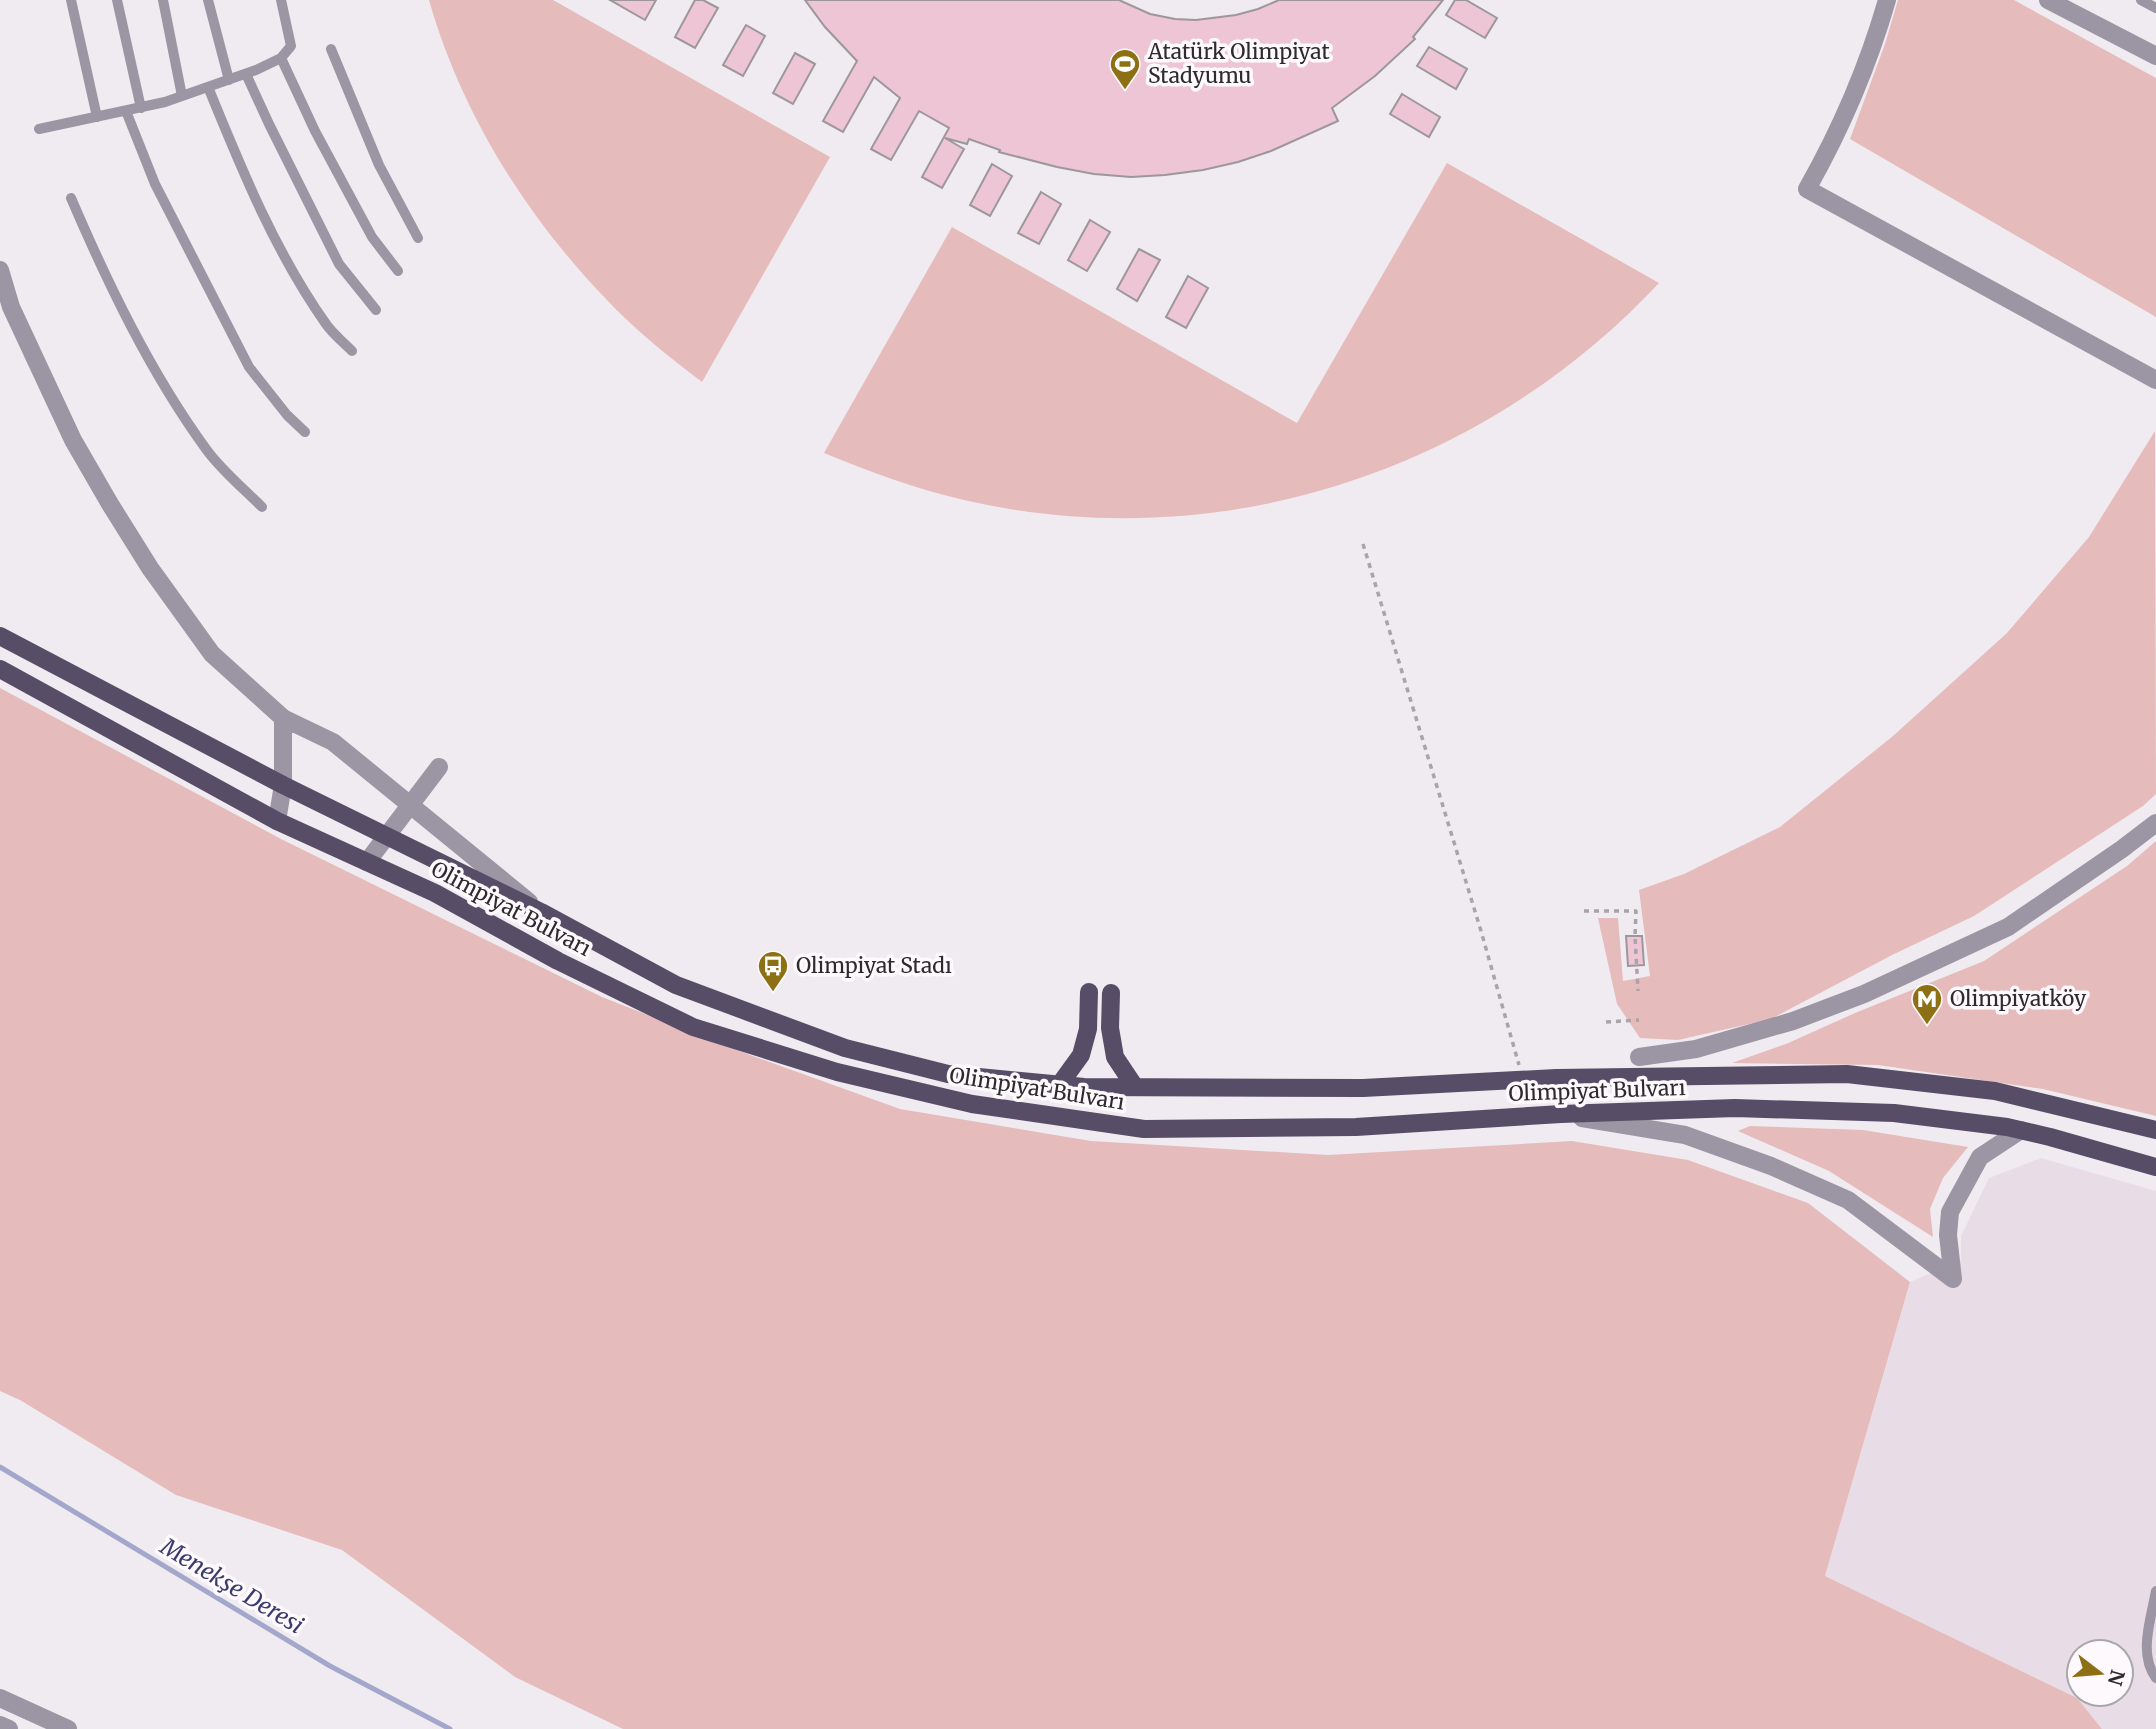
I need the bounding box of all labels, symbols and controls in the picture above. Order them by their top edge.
place label: Atatürk Olimpiyat Stadyumu [1147,38,1330,89]
sports icon: Atatürk Olimpiyat Stadyumu [1108,47,1142,91]
street label: Olimpiyat Bulvarı [427,855,596,962]
bus stop icon: Olimpiyat Stadı [756,949,790,993]
place label: Olimpiyat Stadı [796,952,952,979]
metro station icon: Olimpiyatköy [1910,982,1944,1026]
place label: Olimpiyatköy [1950,985,2087,1012]
street label: Olimpiyat Bulvarı [948,1061,1127,1116]
street label: Olimpiyat Bulvarı [1508,1074,1686,1107]
water label: Menekşe Deresi [155,1531,309,1640]
north arrow [2065,1638,2135,1708]
text: N [2103,1667,2130,1688]

